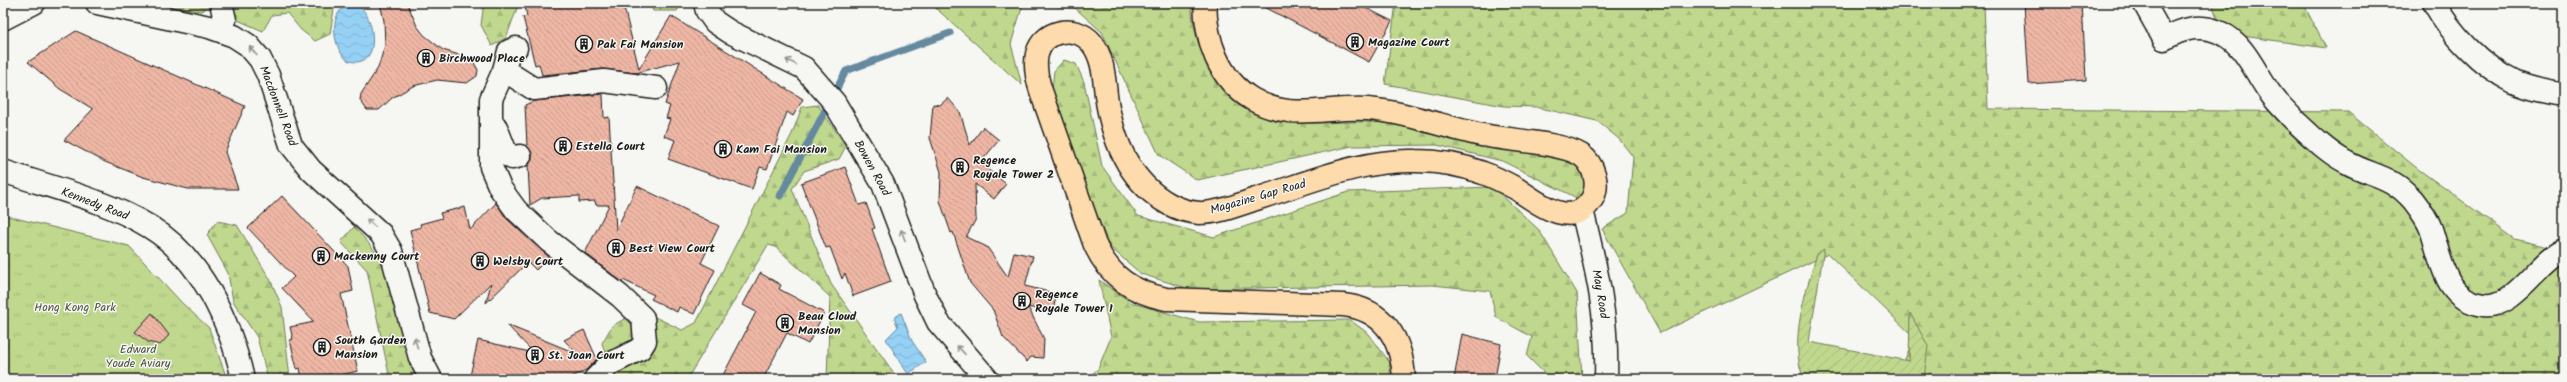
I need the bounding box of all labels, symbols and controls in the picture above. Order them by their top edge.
building icon: Magazine Court [1345,32,1365,52]
place label: Magazine Court [1368,33,1450,52]
building icon: Pak Fai Mansion [574,34,594,54]
place label: Pak Fai Mansion [597,35,684,54]
one-way arrow [249,46,258,56]
building icon: Birchwood Place [416,48,436,68]
place label: Birchwood Place [439,49,525,68]
one-way arrow [786,57,798,65]
street label: Macdonnell Road [254,63,302,150]
building icon: Estella Court [553,136,573,156]
street label: Bowen Road [849,136,896,201]
place label: Estella Court [576,137,646,156]
building icon: Kam Fai Mansion [713,139,733,159]
place label: Kam Fai Mansion [736,140,827,159]
place label: Regence Royale Tower 2 [973,151,1054,184]
building icon: Regence Royale Tower 2 [950,157,970,177]
street label: Magazine Gap Road [1208,174,1309,220]
street label: Kennedy Road [58,182,133,226]
one-way arrow [366,219,376,228]
one-way arrow [898,230,906,242]
building icon: Best View Court [606,238,626,258]
place label: Best View Court [629,239,716,258]
building icon: Mackenny Court [311,246,331,266]
place label: Mackenny Court [334,247,420,266]
building icon: Welsby Court [470,251,490,271]
place label: Welsby Court [493,252,564,271]
street label: May Road [1586,268,1614,321]
place label: Regence Royale Tower 1 [1035,285,1113,318]
building icon: Regence Royale Tower 1 [1012,291,1032,311]
park label: Hong Kong Park [34,298,116,317]
place label: Beau Cloud Mansion [798,307,857,340]
building icon: Beau Cloud Mansion [775,313,795,333]
place label: South Garden Mansion [335,331,407,364]
building icon: South Garden Mansion [312,337,332,357]
one-way arrow [412,337,419,350]
park label: Edward Youde Aviary [106,340,171,373]
building icon: St. Joan Court [525,345,545,365]
one-way arrow [956,345,966,355]
place label: St. Joan Court [548,346,625,365]

